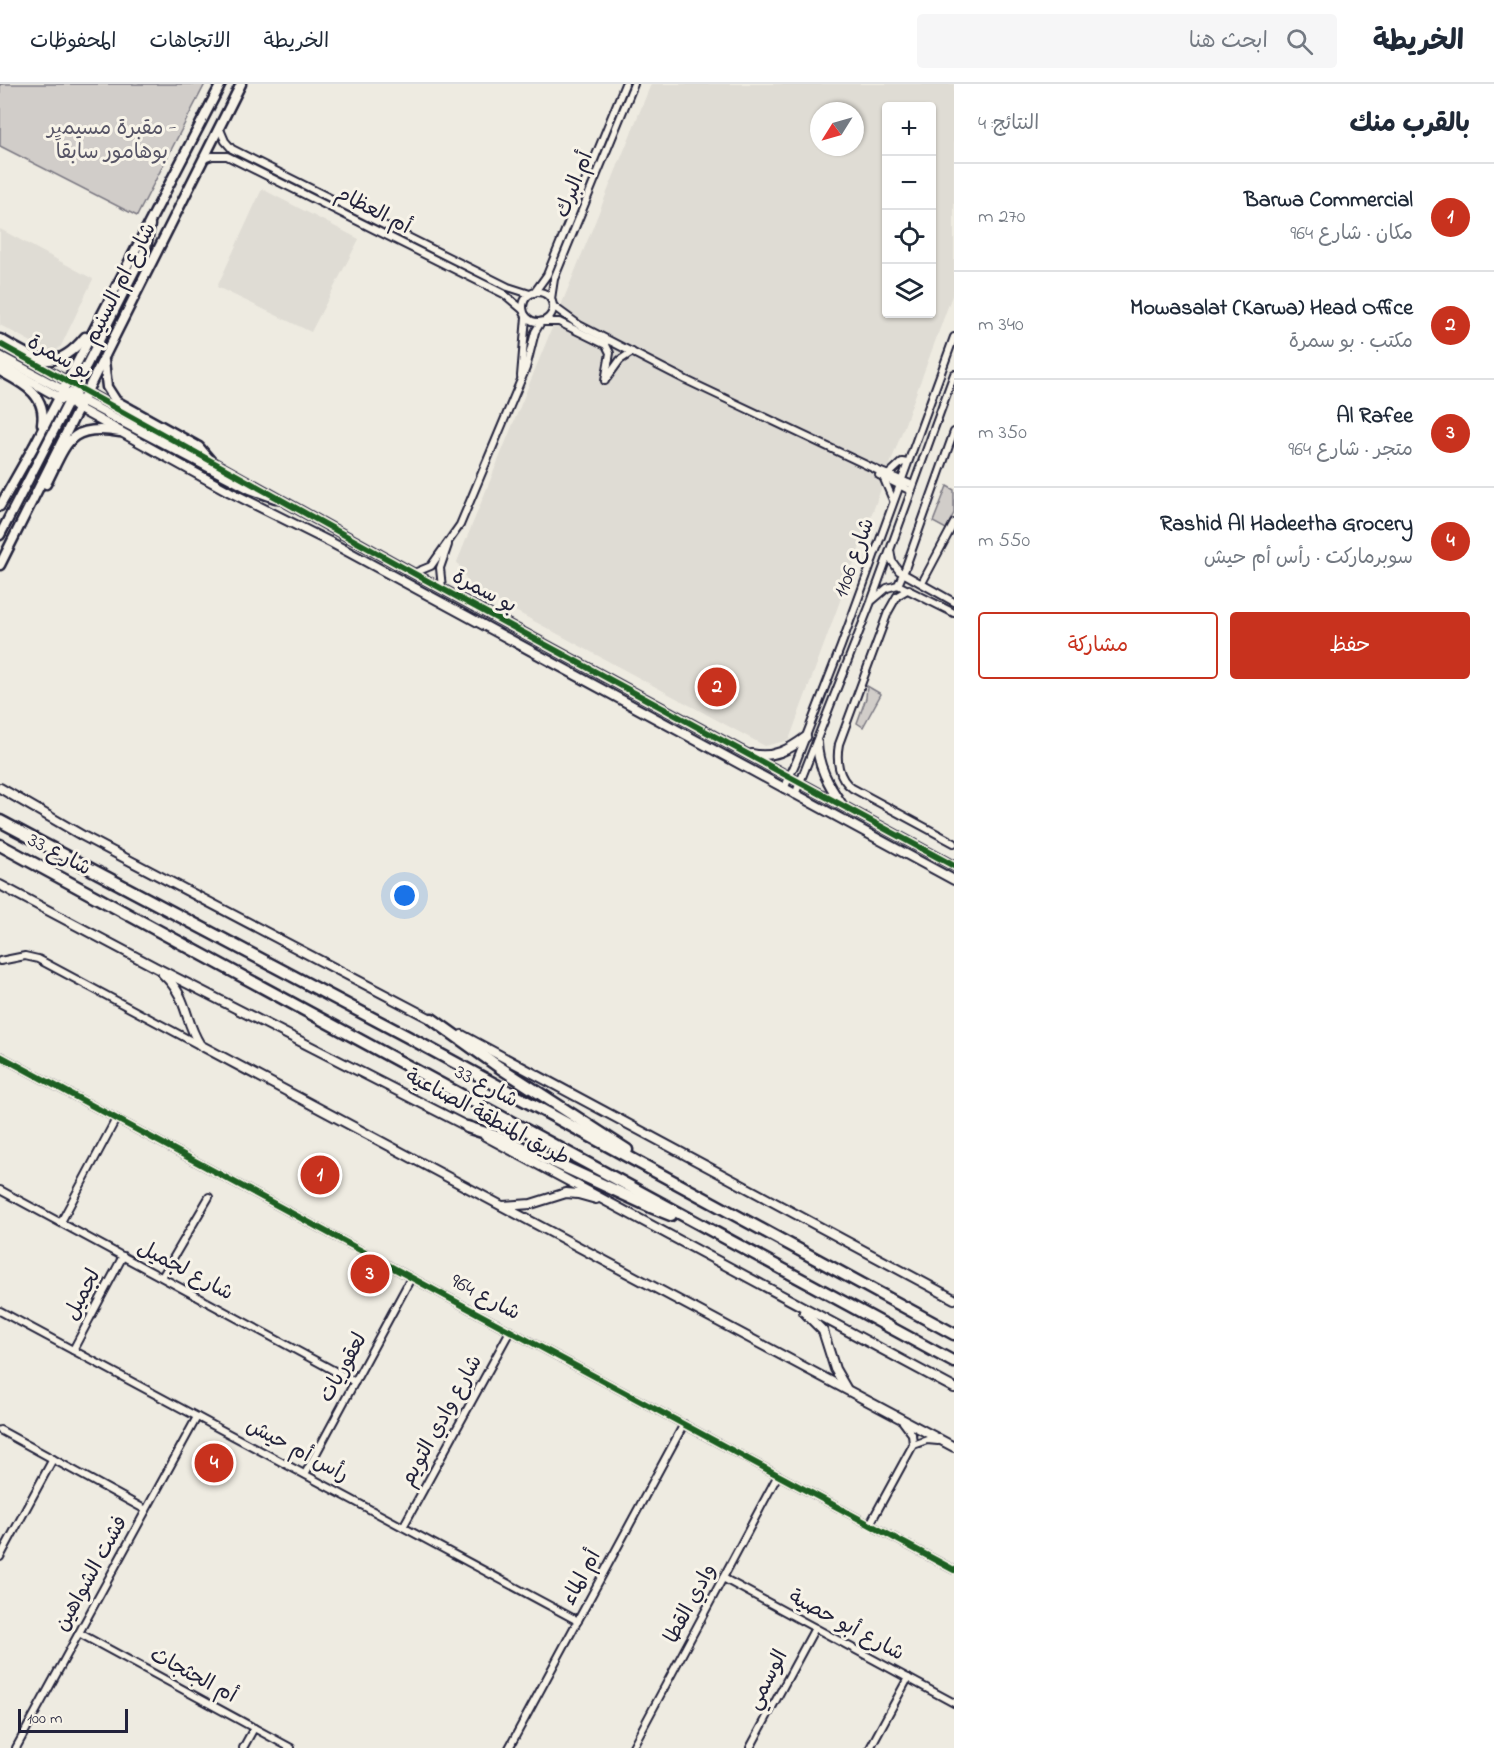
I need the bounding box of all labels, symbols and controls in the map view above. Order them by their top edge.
search box [917,14,1337,68]
text: الخريطة [1373,22,1464,63]
icon: search [1283,25,1316,58]
text: ابحث هنا [1189,26,1268,58]
text: المحفوظات [30,27,116,57]
text: الاتجاهات [149,27,231,57]
text: الخريطة [264,27,329,57]
north arrow [810,102,864,156]
map controls [882,102,936,318]
button: + [882,102,936,156]
text: بالقرب منك [1349,106,1470,144]
text: النتائج: 4 [978,110,1039,139]
park label: مقبرة مسيمير - بوهامور سابقاً [45,114,177,168]
street label: أم البرك [548,147,602,223]
button: − [882,156,936,210]
street label: أم العظام [330,179,416,243]
text: Barwa Commercial [1244,185,1413,217]
text: 270 m [978,203,1025,232]
text: 1 [1447,203,1454,232]
button: locate [882,210,936,264]
street label: شارع ام السنيم [77,218,165,350]
text: مكان · شارع 964 [1290,220,1413,249]
button: layers [882,264,936,318]
text: Mowasalat (Karwa) Head Office [1130,293,1413,325]
text: 340 m [978,311,1024,340]
text: 2 [1446,311,1455,340]
street label: بو سمرة [21,328,97,388]
text: مكتب · بو سمرة [1289,328,1413,357]
text: Al Rafee [1336,401,1413,433]
text: 350 m [978,419,1027,448]
text: 3 [1446,419,1455,448]
text: متجر · شارع 964 [1288,436,1413,465]
text: Rashid Al Hadeetha Grocery [1160,509,1413,541]
street label: شارع 1106 [827,514,883,602]
text: 550 m [978,527,1030,556]
text: 4 [1446,527,1455,556]
text: سوبرماركت · رأس أم حيش [1204,544,1413,573]
street label: بو سمرة [446,562,522,622]
button: مشاركة [978,612,1218,679]
button: حفظ [1230,612,1470,679]
pin: 2 [698,664,736,710]
street label: شارع 33 [22,826,96,884]
your location [390,881,419,910]
street label: شارع 33 [449,1058,523,1116]
street label: طريق المنطقة الصناعية [399,1062,575,1174]
pin: 1 [300,1152,340,1198]
street label: شارع لجميل [132,1233,238,1309]
pin: 3 [350,1252,389,1296]
street label: لجميل [57,1264,109,1326]
street label: شارع 964 [445,1267,525,1329]
street label: لعقوريات [313,1328,375,1408]
street label: شارع وادي التويم [393,1350,491,1492]
street label: رأس أم حيش [240,1411,354,1491]
pin: 4 [194,1440,234,1486]
street label: فشت الشواهين [48,1511,136,1637]
street label: أم الماء [555,1545,609,1611]
street label: وادي القطا [657,1559,725,1649]
street label: شارع أبو حصية [783,1583,909,1669]
street label: أم الجثجاث [144,1641,242,1711]
street label: الوسمي [740,1645,798,1716]
scale bar [18,1706,128,1734]
text: 100 m [27,1707,62,1731]

